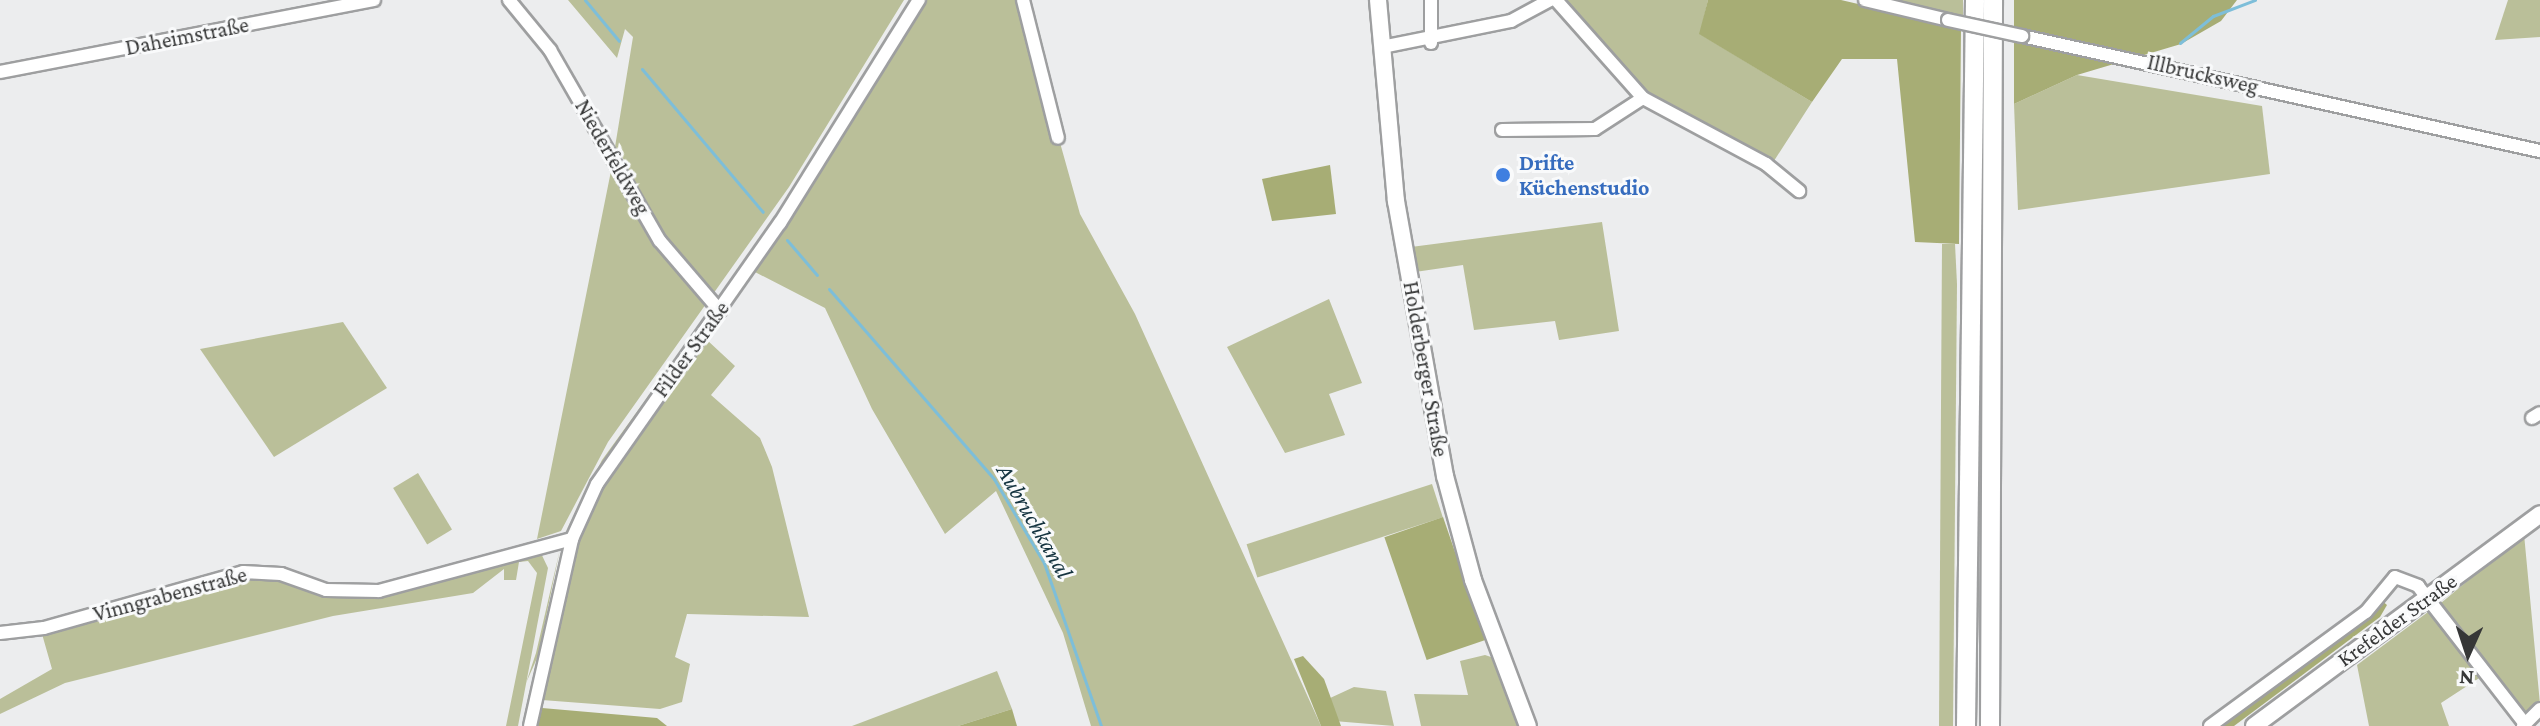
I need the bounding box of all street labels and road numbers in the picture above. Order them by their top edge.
street label: Daheimstraße [123,11,251,61]
street label: Illbrucksweg [2145,48,2261,100]
street label: Niederfeldweg [569,95,657,219]
street label: Holderberger Straße [1398,279,1454,459]
street label: Filder Straße [647,296,735,402]
street label: Vinngrabenstraße [90,561,250,627]
street label: Krefelder Straße [2332,568,2462,672]

